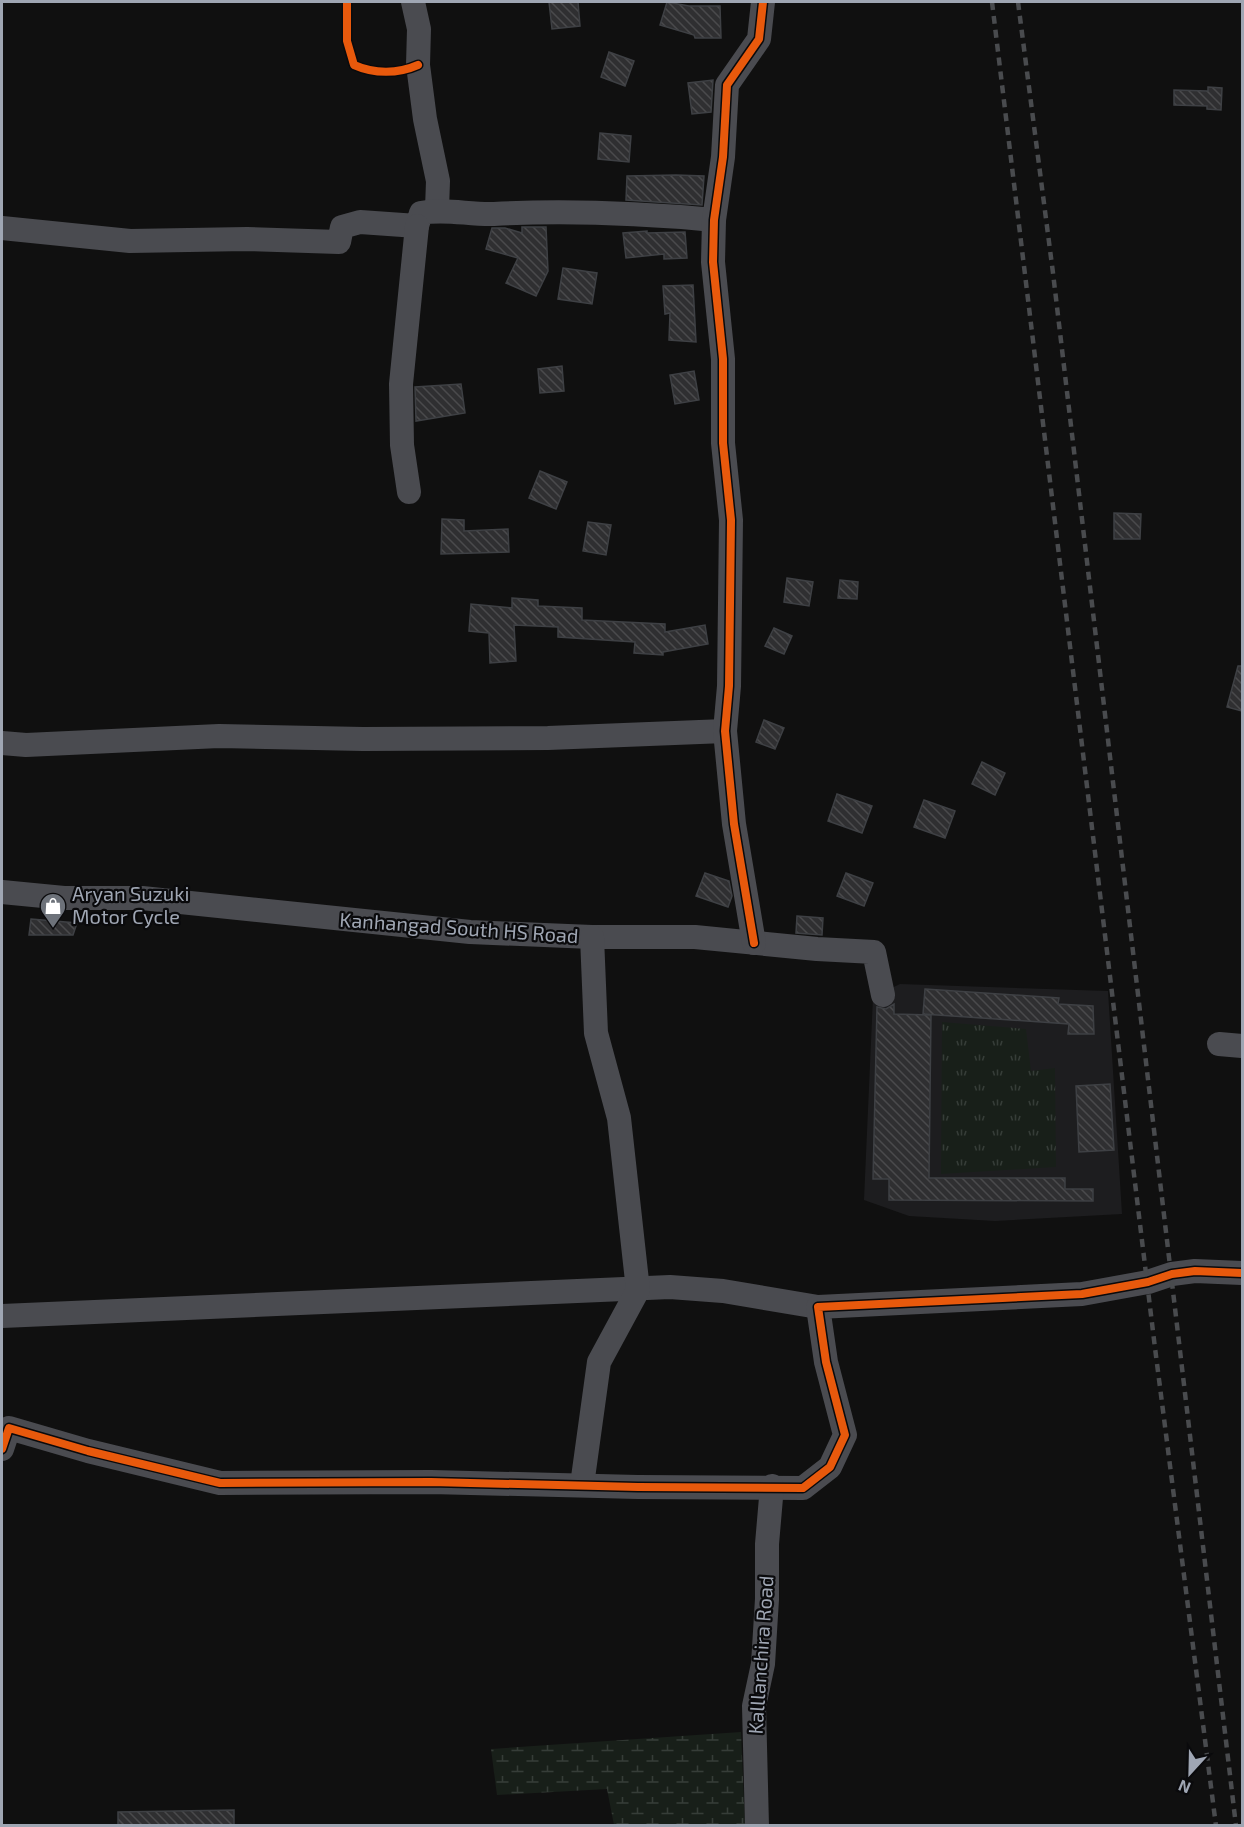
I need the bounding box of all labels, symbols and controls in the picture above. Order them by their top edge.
place label: Aryan Suzuki Motor Cycle [72,881,189,928]
shop icon: Aryan Suzuki Motor Cycle [38,891,68,929]
street label: Kanhangad South HS Road [339,907,579,947]
street label: Kalllanchira Road [742,1575,778,1735]
north arrow [1160,1743,1220,1803]
text: N [1175,1776,1193,1798]

